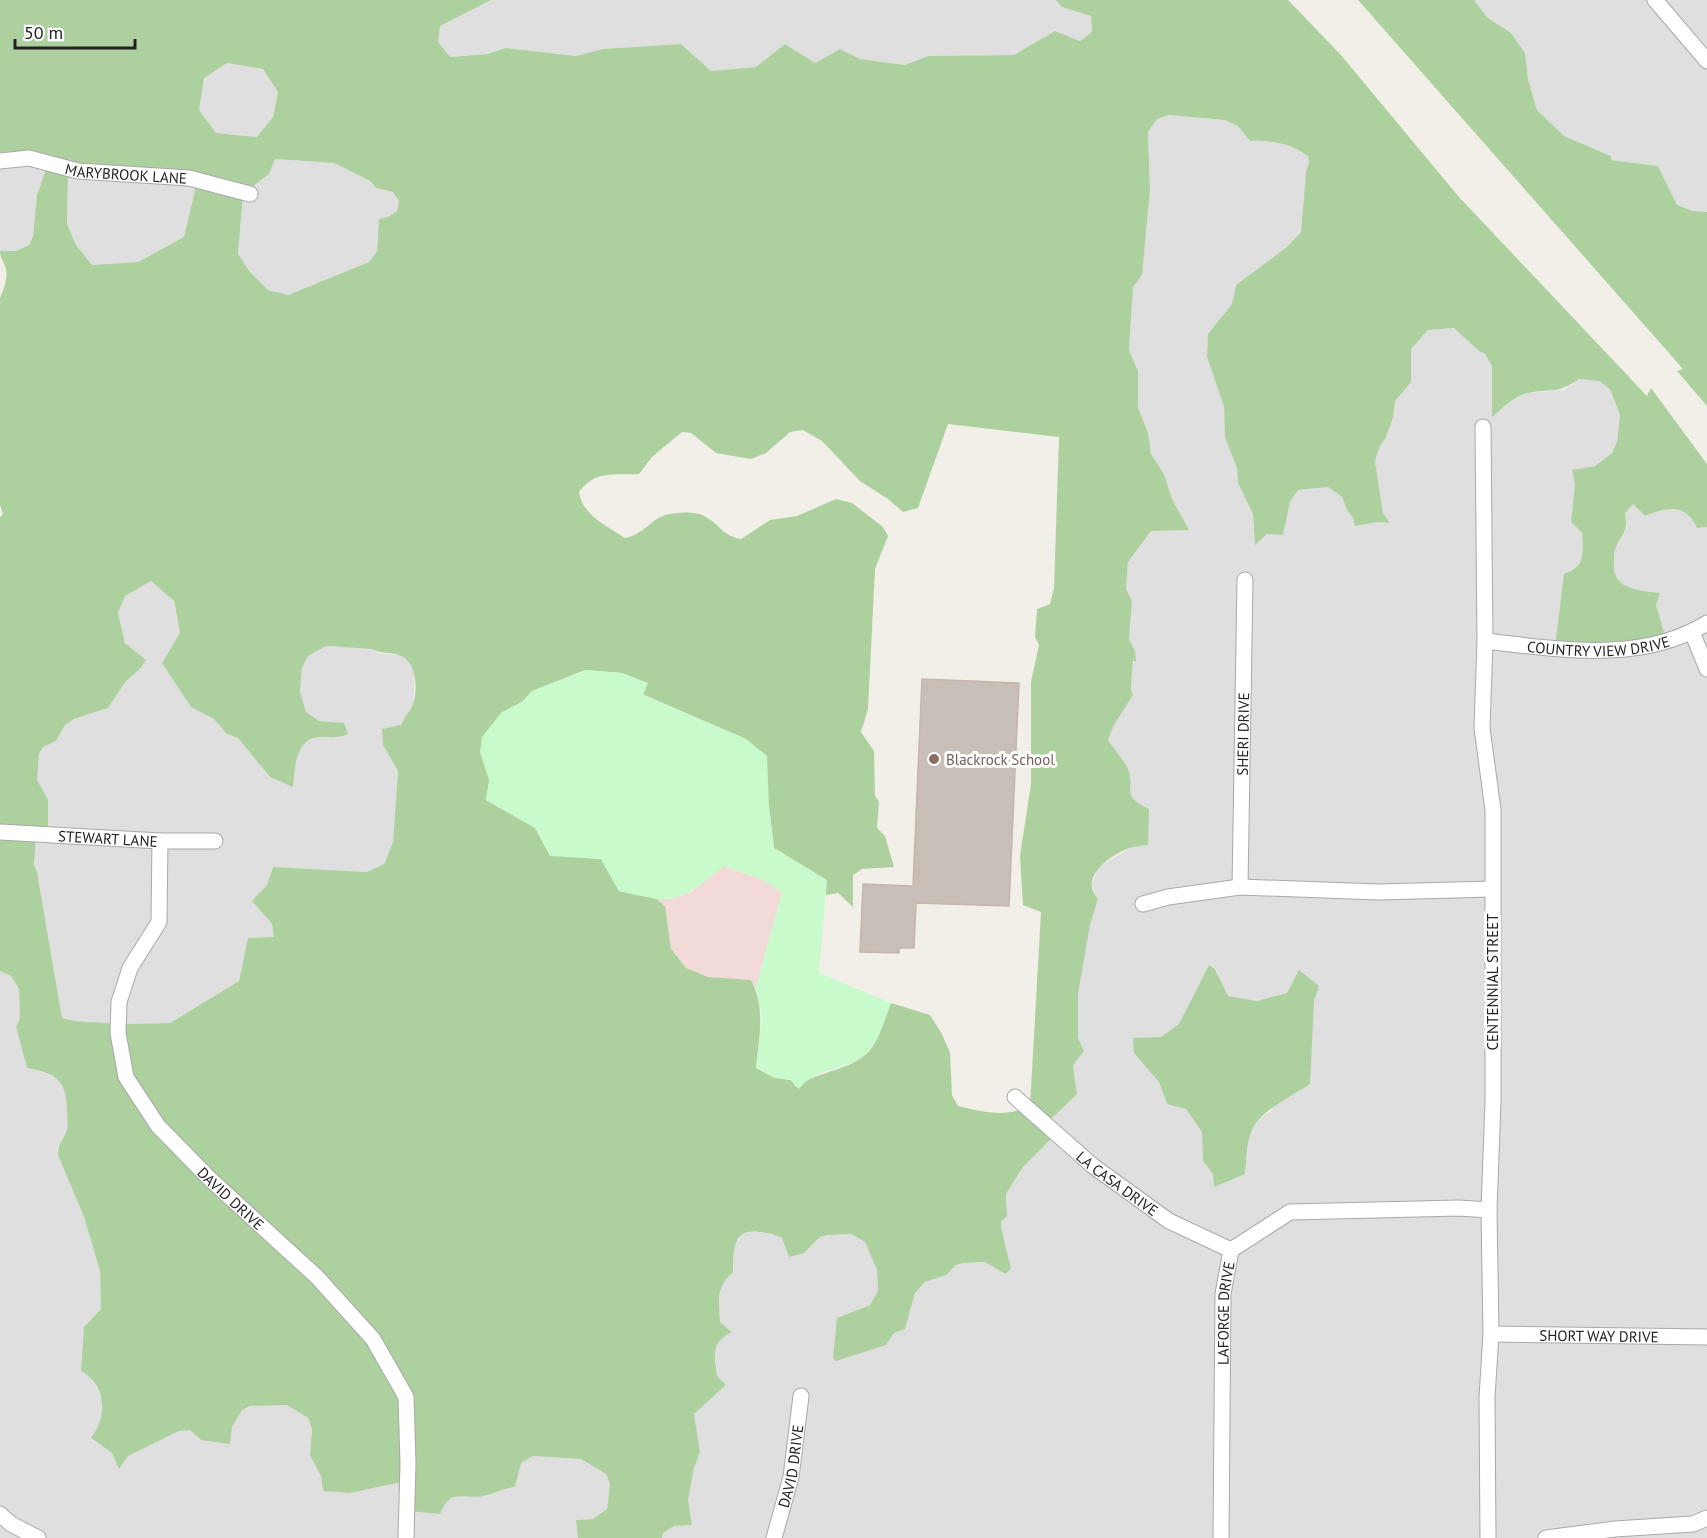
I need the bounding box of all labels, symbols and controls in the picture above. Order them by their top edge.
scale bar [15,12,135,50]
text: 50 m [24,21,63,44]
street label: MARYBROOK LANE [63,159,188,187]
street label: COUNTRY VIEW DRIVE [1526,631,1672,660]
street label: SHERI DRIVE [1232,692,1253,776]
place label: Blackrock School [946,750,1055,769]
marker: Blackrock School [927,752,941,766]
street label: STEWART LANE [58,826,158,850]
street label: CENTENNIAL STREET [1483,913,1502,1051]
street label: LA CASA DRIVE [1073,1147,1162,1220]
street label: DAVID DRIVE [194,1163,268,1234]
street label: LAFORGE DRIVE [1213,1260,1238,1365]
street label: SHORT WAY DRIVE [1539,1325,1659,1346]
street label: DAVID DRIVE [773,1424,807,1510]

